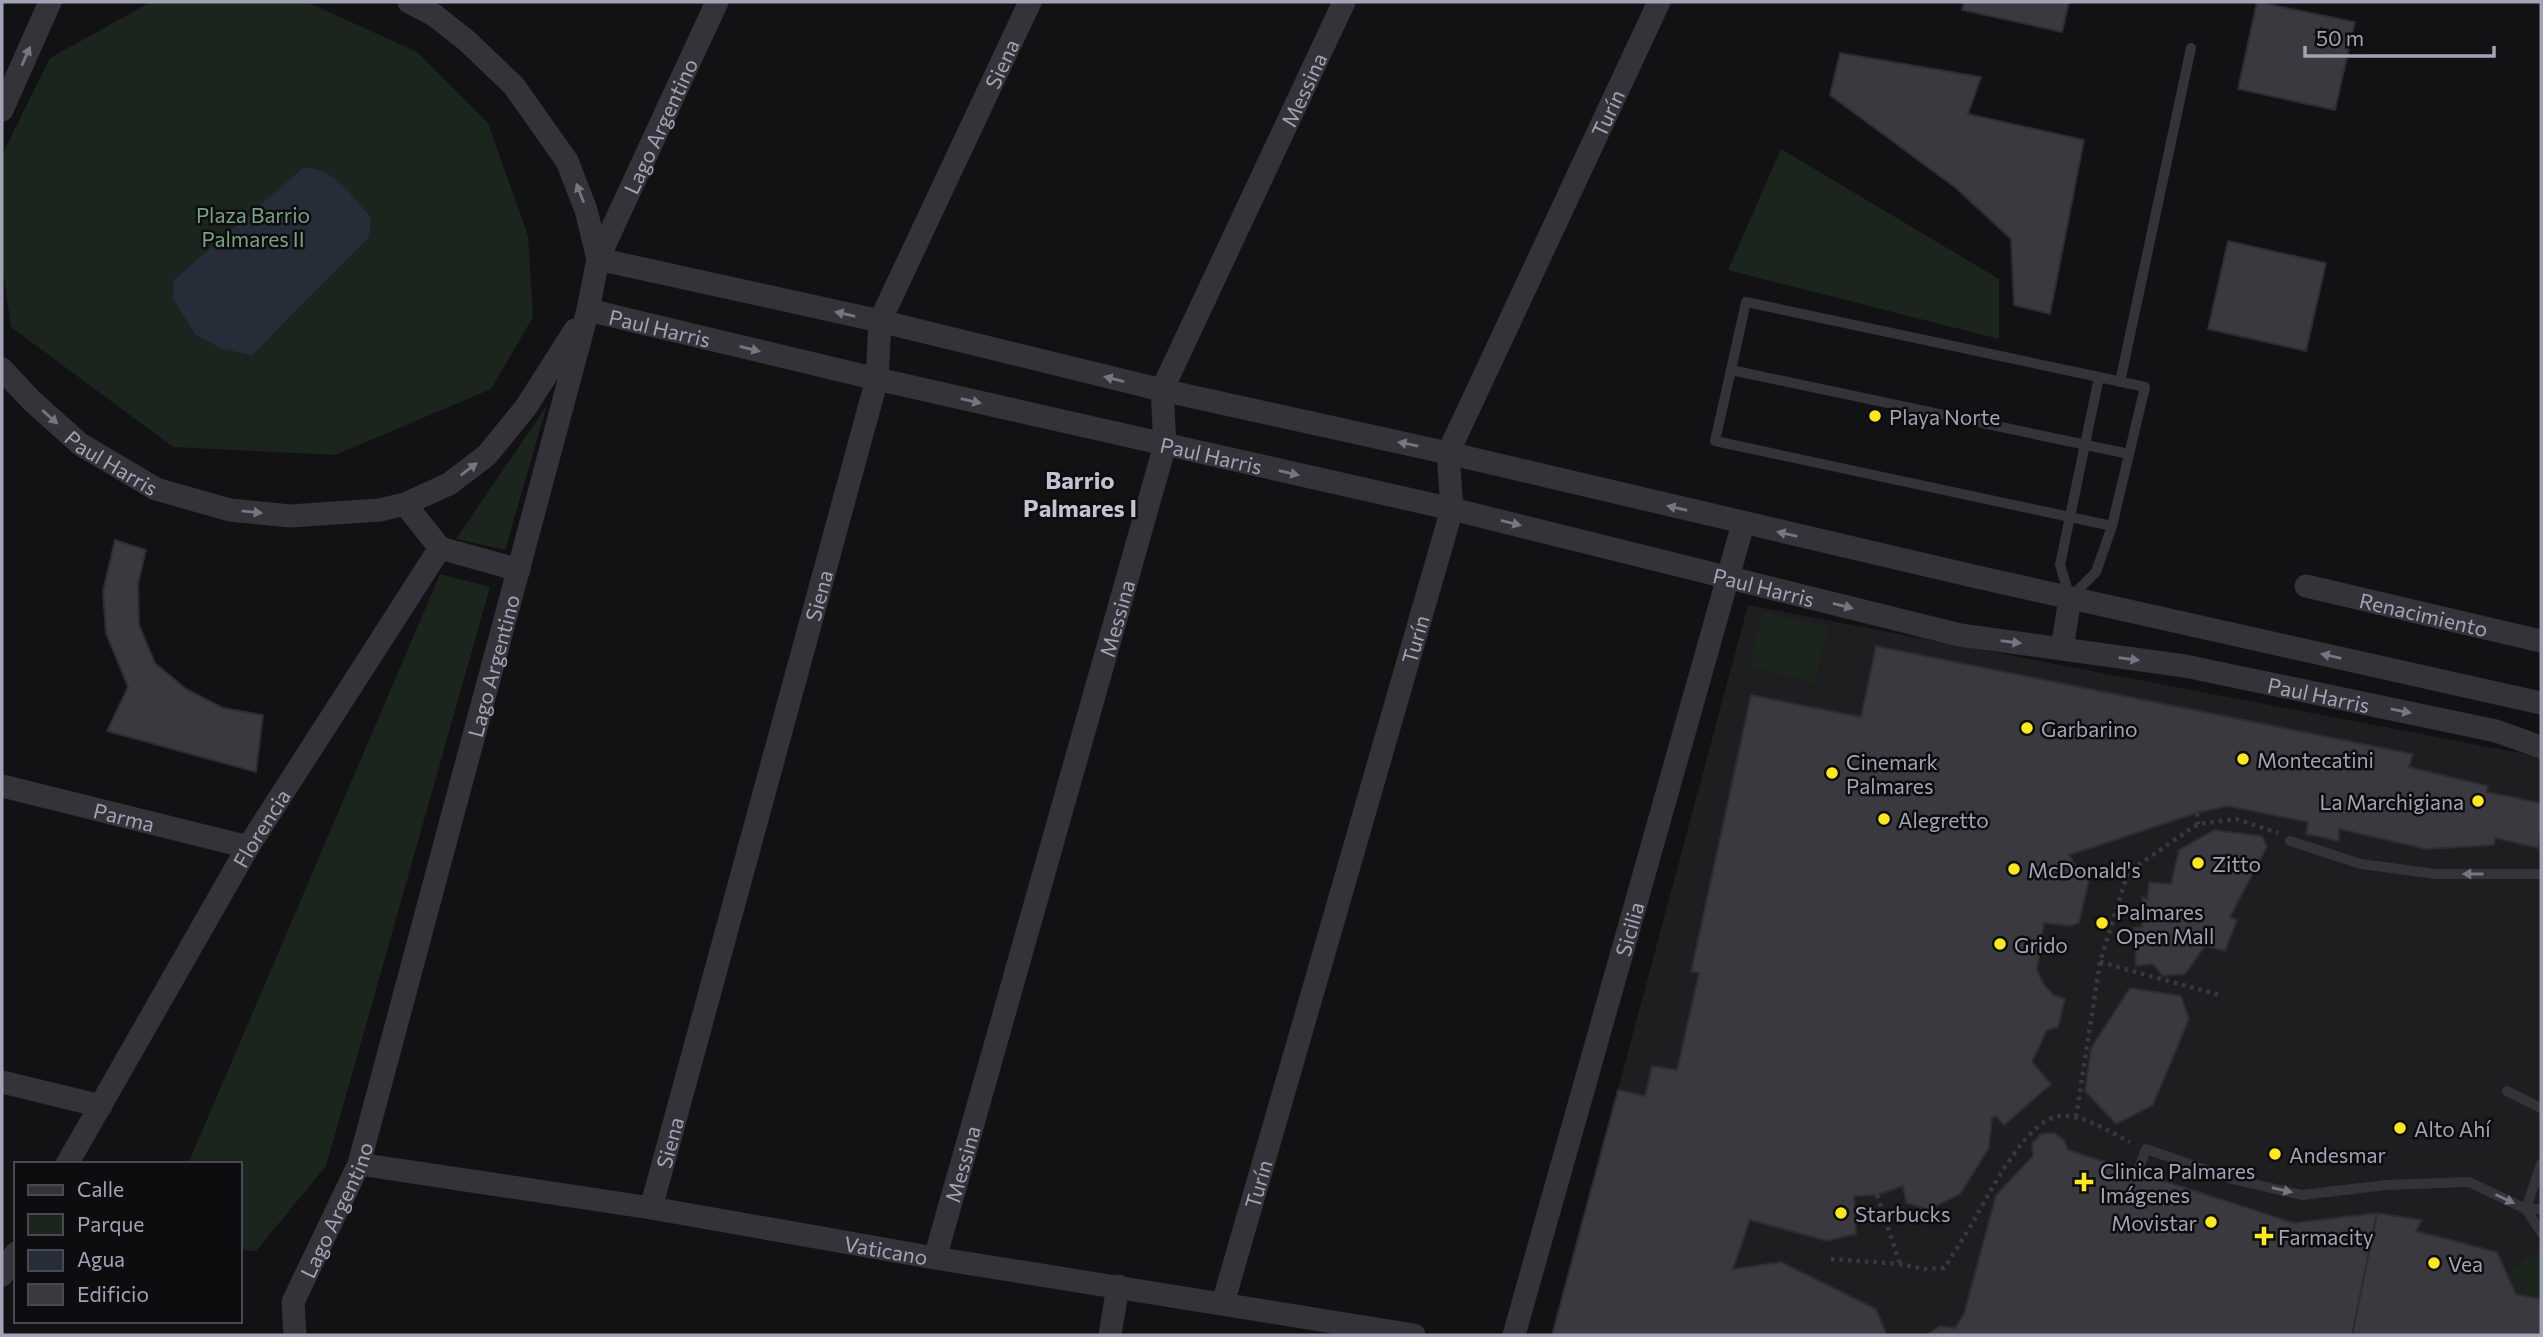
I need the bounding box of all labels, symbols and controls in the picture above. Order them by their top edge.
scale bar [2305,14,2494,58]
text: 50 m [2316,25,2364,50]
street label: Siena [979,35,1023,92]
one-way arrow [20,46,32,66]
street label: Messina [1275,48,1331,130]
street label: Lago Argentino [618,54,702,198]
street label: Turín [1585,85,1629,141]
one-way arrow [574,183,585,204]
park label: Plaza Barrio Palmares II [196,202,310,251]
street label: Paul Harris [607,303,713,351]
one-way arrow [834,308,856,319]
one-way arrow [739,344,761,355]
one-way arrow [1103,373,1125,384]
one-way arrow [960,396,982,407]
place label: Playa Norte [1889,404,2000,429]
marker: Playa Norte [1867,408,1883,424]
one-way arrow [41,409,59,425]
street label: Paul Harris [60,425,163,500]
street label: Paul Harris [1158,431,1265,478]
one-way arrow [1397,439,1419,450]
one-way arrow [460,462,478,476]
district label: Barrio Palmares I [1023,465,1137,522]
one-way arrow [1278,467,1300,478]
one-way arrow [1666,502,1688,513]
one-way arrow [241,507,263,518]
one-way arrow [1500,518,1522,529]
one-way arrow [1776,528,1798,539]
street label: Paul Harris [1711,562,1817,611]
street label: Siena [799,567,837,624]
street label: Messina [1093,577,1139,659]
street label: Renacimiento [2357,586,2491,641]
street label: Lago Argentino [462,592,524,740]
one-way arrow [1832,600,1854,611]
street label: Turín [1396,612,1433,666]
one-way arrow [2000,637,2022,648]
one-way arrow [2320,650,2342,661]
one-way arrow [2119,653,2141,664]
street label: Paul Harris [2266,671,2372,717]
one-way arrow [2390,706,2412,717]
place label: Garbarino [2041,716,2138,741]
marker: Garbarino [2019,720,2035,736]
place label: Montecatini [2257,747,2374,772]
place label: Cinemark Palmares [1846,749,1938,798]
marker: Montecatini [2235,751,2251,767]
marker: Cinemark Palmares [1824,765,1840,781]
street label: Florencia [227,784,295,871]
place label: La Marchigiana [2319,789,2464,814]
marker: La Marchigiana [2470,793,2486,809]
street label: Parma [91,797,157,836]
place label: Alegretto [1898,807,1989,832]
marker: Alegretto [1876,811,1892,827]
place label: Zitto [2212,851,2261,876]
marker: Zitto [2190,855,2206,871]
place label: McDonald's [2028,857,2141,882]
marker: McDonald's [2006,861,2022,877]
one-way arrow [2462,868,2484,880]
street label: Sicilia [1609,899,1648,959]
place label: Palmares Open Mall [2116,899,2214,948]
marker: Palmares Open Mall [2094,915,2110,931]
place label: Grido [2014,932,2068,957]
marker: Grido [1992,936,2008,952]
street label: Siena [650,1114,688,1171]
place label: Alto Ahí [2414,1116,2491,1141]
marker: Alto Ahí [2392,1120,2408,1136]
street label: Messina [939,1122,984,1205]
street label: Lago Argentino [294,1139,377,1282]
place label: Andesmar [2289,1142,2386,1167]
marker: Andesmar [2267,1146,2283,1162]
street label: Turín [1239,1157,1276,1211]
place label: Clinica Palmares Imágenes [2100,1158,2255,1207]
legend [14,1162,242,1323]
marker: Clinica Palmares Imágenes [2074,1172,2094,1192]
text: Calle [77,1176,124,1201]
one-way arrow [2271,1185,2293,1196]
one-way arrow [2494,1194,2515,1205]
place label: Starbucks [1855,1201,1951,1226]
marker: Starbucks [1833,1205,1849,1221]
place label: Movistar [2111,1210,2197,1235]
text: Parque [77,1211,144,1236]
marker: Movistar [2203,1214,2219,1230]
place label: Farmacity [2278,1224,2374,1249]
marker: Farmacity [2256,1228,2272,1244]
street label: Vaticano [842,1230,930,1269]
text: Agua [77,1246,125,1271]
place label: Vea [2448,1251,2483,1276]
marker: Vea [2426,1255,2442,1271]
text: Edificio [77,1281,149,1306]

